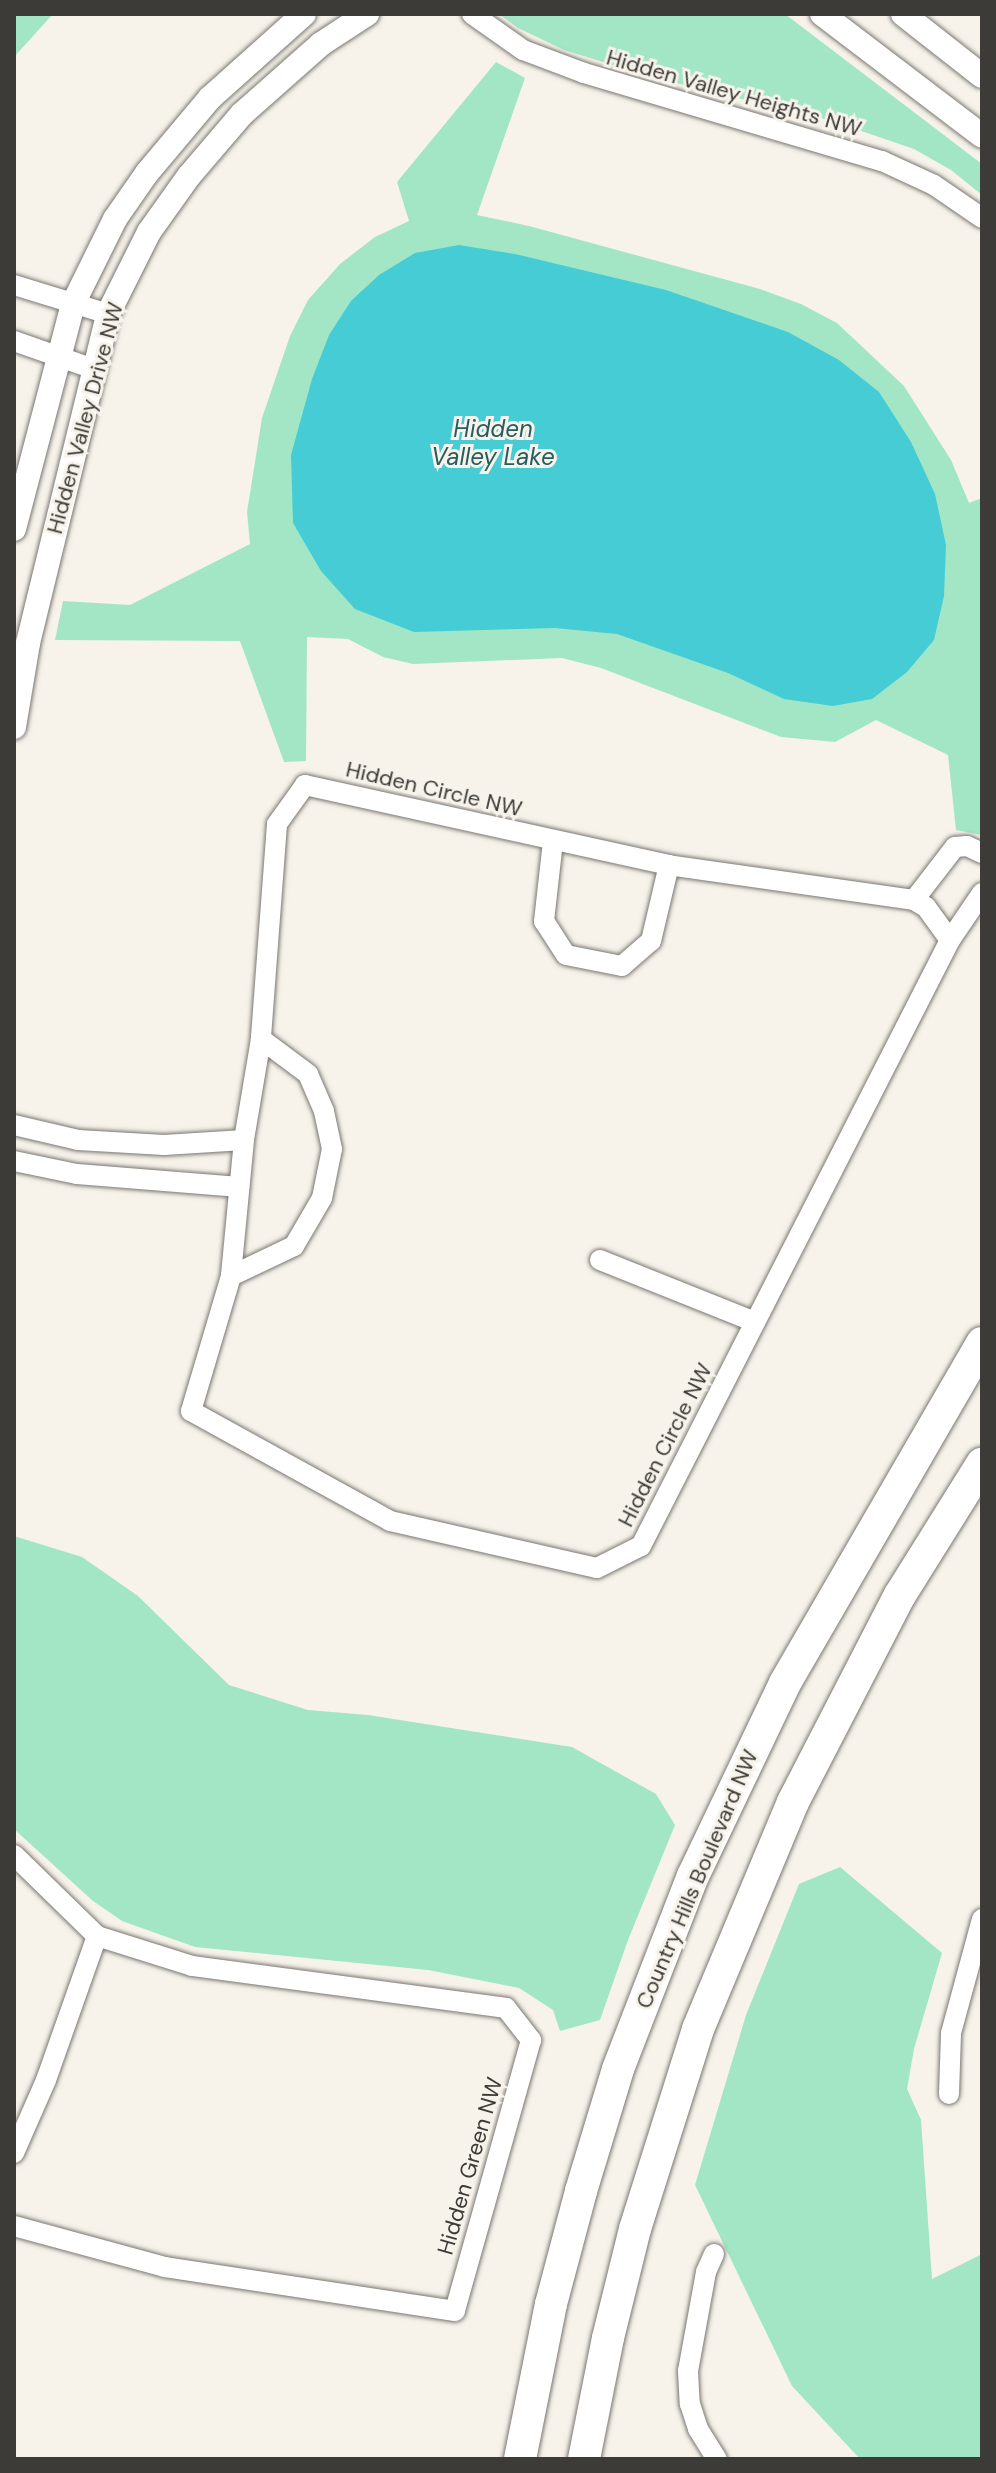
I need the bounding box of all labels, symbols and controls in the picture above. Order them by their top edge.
street label: Hidden Valley Heights NW [604,44,864,142]
street label: Hidden Valley Drive NW [41,299,129,537]
water label: Hidden Valley Lake [431,415,555,471]
street label: Hidden Circle NW [343,756,525,822]
street label: Hidden Circle NW [612,1359,718,1531]
street label: Country Hills Boulevard NW [630,1746,764,2012]
street label: Hidden Green NW [432,2074,508,2258]

